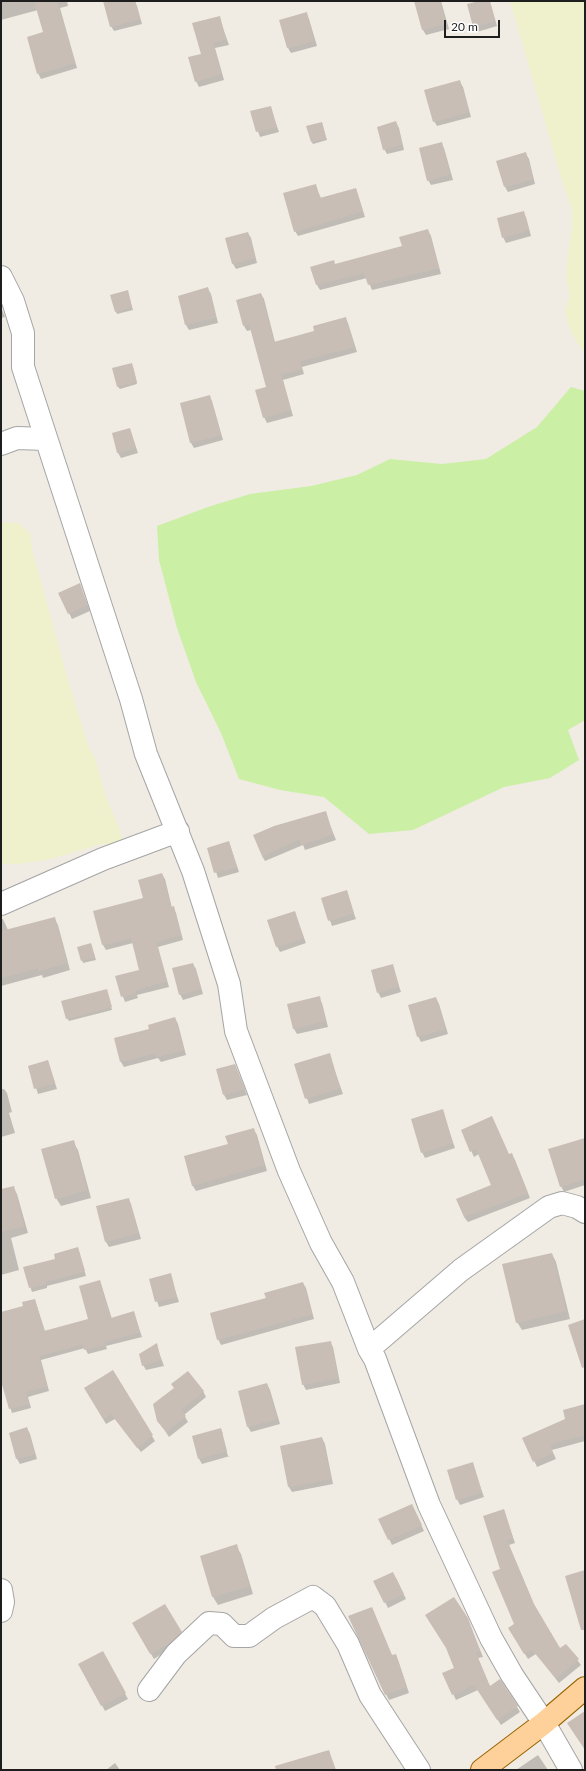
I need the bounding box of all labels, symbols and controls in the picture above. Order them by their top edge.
scale bar [446,12,502,38]
text: 20 m [451,19,478,34]

